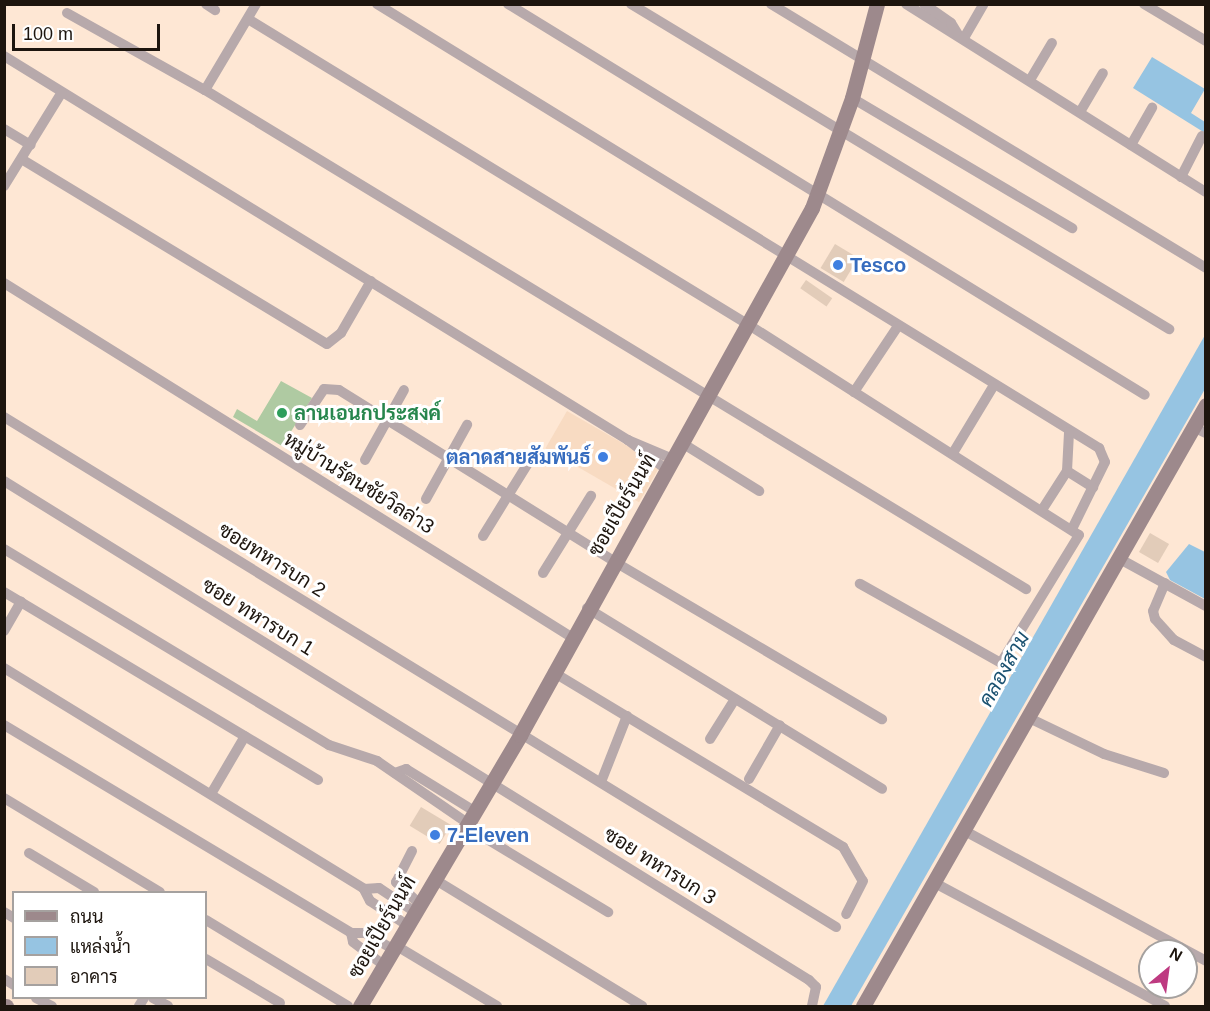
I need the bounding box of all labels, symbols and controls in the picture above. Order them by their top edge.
scale bar [15,12,164,50]
text: 100 m [23,24,73,44]
place label: Tesco [850,253,906,277]
marker: Tesco [831,258,845,272]
place label: ลานเอนกประสงค์ [294,401,441,425]
marker: ลานเอนกประสงค์ [275,406,289,420]
street label: หมู่บ้านรัตนชัยวิลล่า3 [279,427,439,539]
place label: ตลาดสายสัมพันธ์ [446,445,591,469]
street label: ซอยเปียร์นนท์ [583,449,661,561]
marker: ตลาดสายสัมพันธ์ [596,450,610,464]
street label: ซอยทหารบก 2 [214,518,330,602]
street label: ซอย ทหารบก 1 [198,573,318,661]
water label: คลองสาม [973,627,1035,711]
street label: ซอย ทหารบก 3 [600,822,720,910]
place label: 7-Eleven [447,823,529,847]
marker: 7-Eleven [428,828,442,842]
street label: ซอยเปียร์นนท์ [343,871,421,983]
legend [12,891,207,999]
text: ถนน [70,907,103,927]
text: แหล่งน้ำ [70,937,131,957]
north arrow [1138,939,1198,999]
text: N [1167,944,1185,965]
text: อาคาร [70,967,118,987]

